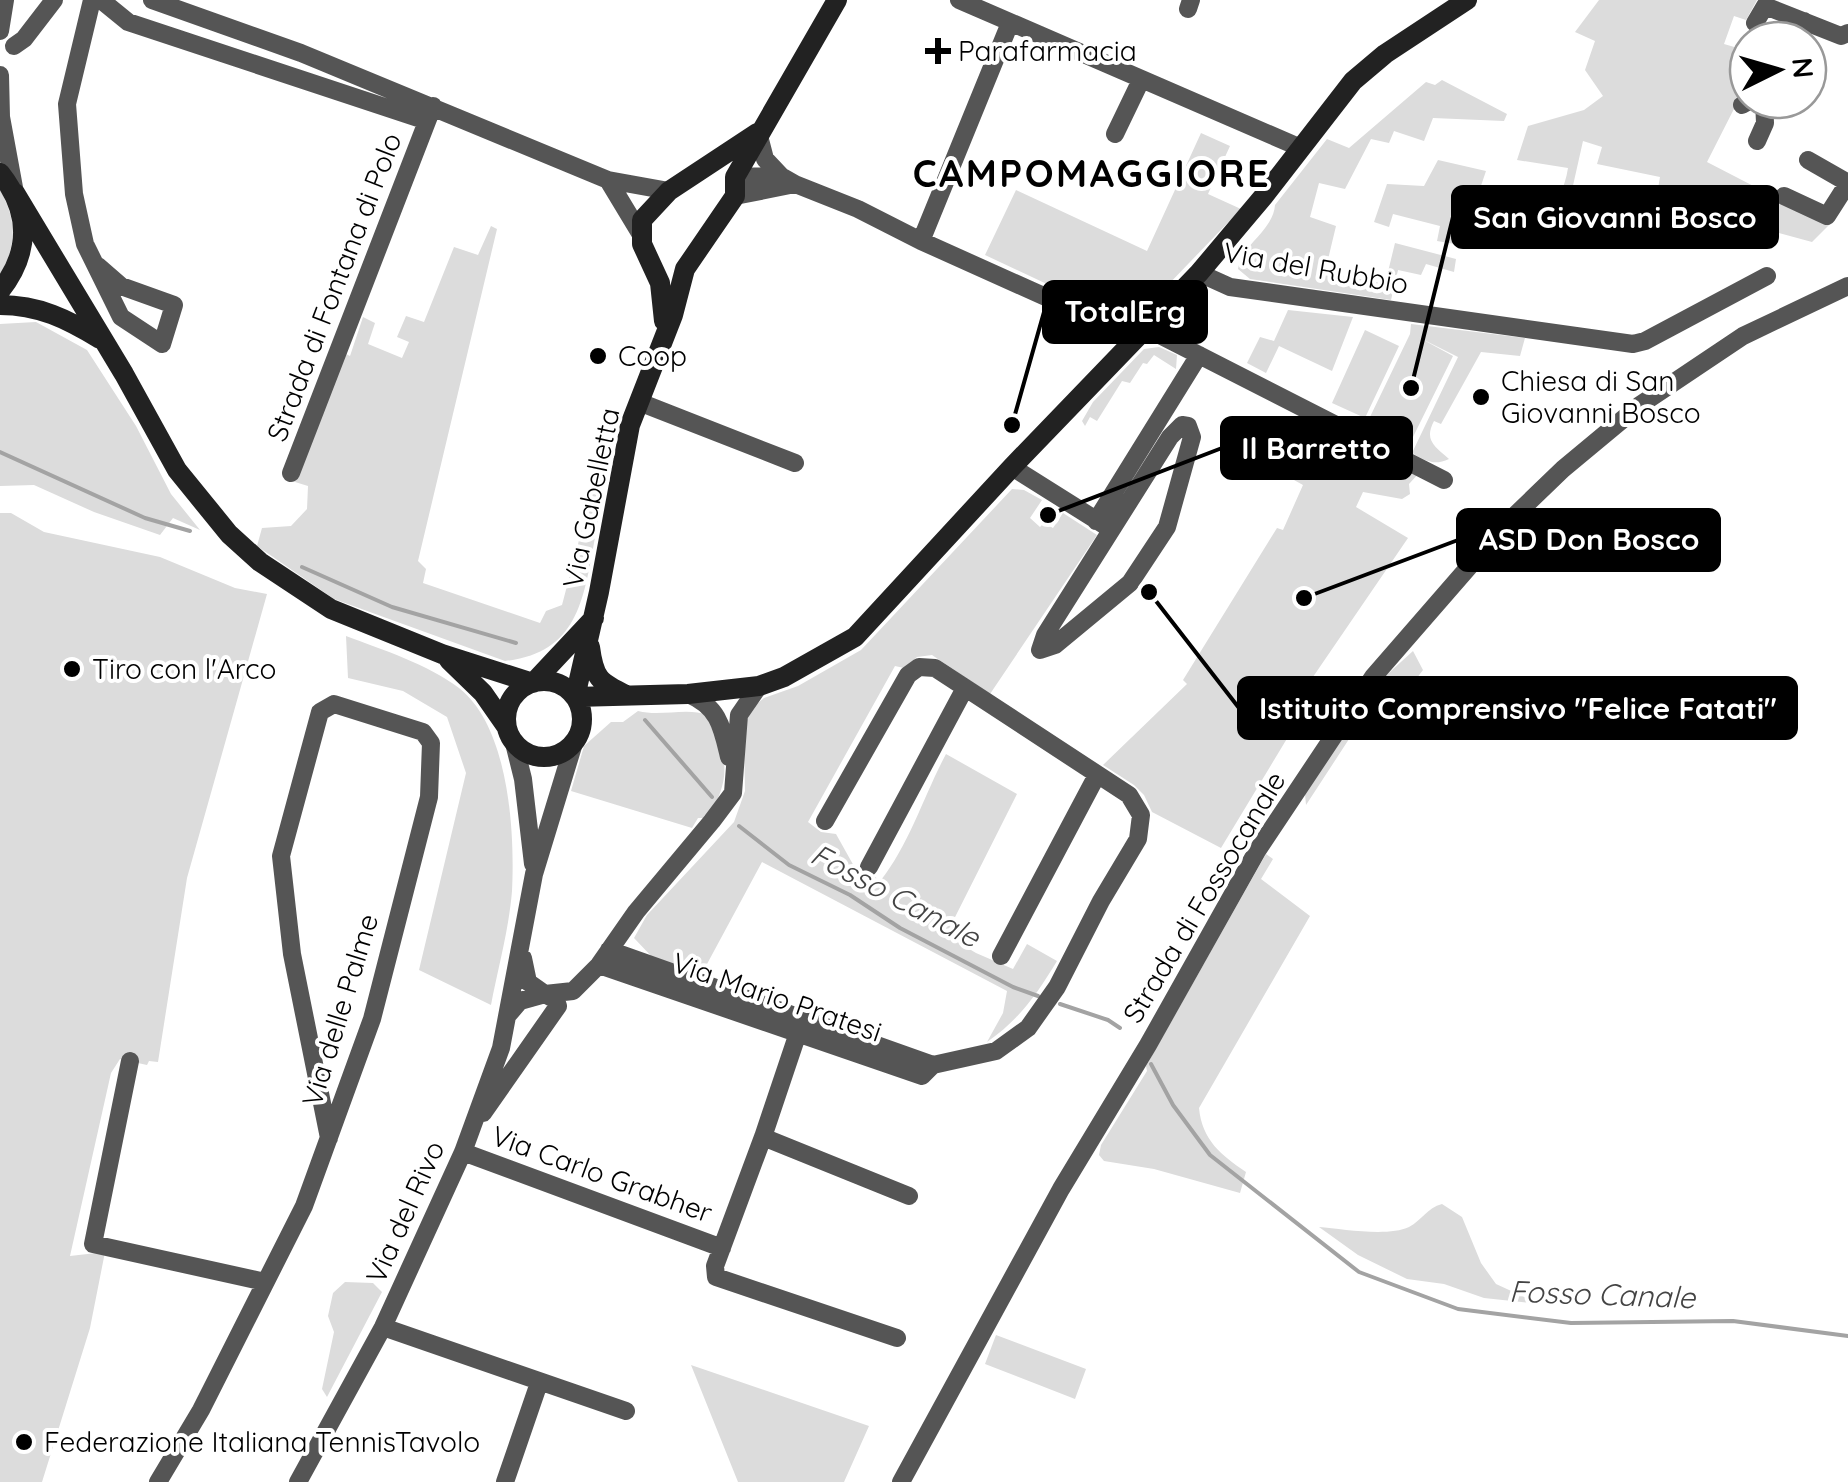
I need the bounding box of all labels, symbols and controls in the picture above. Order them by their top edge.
north arrow [1728,20,1828,120]
place label: Parafarmacia [958,33,1137,68]
marker: Parafarmacia [927,40,949,62]
text: N [1785,56,1822,80]
street label: Strada di Fontana di Polo [258,128,409,446]
district label: CAMPOMAGGIORE [913,149,1271,197]
callout: San Giovanni Bosco [1453,187,1777,247]
text: San Giovanni Bosco [1473,198,1757,236]
street label: Via del Rubbio [1221,234,1411,301]
callout: TotalErg [1044,282,1206,342]
text: TotalErg [1064,292,1186,330]
place label: Coop [618,338,687,373]
marker: Coop [587,345,609,367]
place label: Chiesa di San Giovanni Bosco [1501,363,1701,430]
marker: Chiesa di San Giovanni Bosco [1470,386,1492,408]
street label: Via Gabelletta [554,405,627,591]
callout: Il Barretto [1222,418,1411,478]
text: Il Barretto [1241,429,1391,467]
callout: ASD Don Bosco [1458,510,1719,570]
text: ASD Don Bosco [1479,520,1699,558]
place label: Tiro con l'Arco [92,651,276,686]
marker: Tiro con l'Arco [61,658,83,680]
callout: Istituito Comprensivo "Felice Fatati" [1239,678,1796,738]
text: Istituito Comprensivo "Felice Fatati" [1259,689,1777,727]
street label: Strada di Fossocanale [1115,765,1292,1029]
water label: Fosso Canale [804,835,987,956]
street label: Via delle Palme [294,909,385,1110]
street label: Via Mario Pratesi [668,944,886,1049]
street label: Via Carlo Grabher [487,1117,718,1230]
street label: Via del Rivo [358,1135,452,1289]
water label: Fosso Canale [1508,1272,1697,1316]
place label: Federazione Italiana TennisTavolo [44,1424,480,1459]
marker: Federazione Italiana TennisTavolo [13,1431,35,1453]

